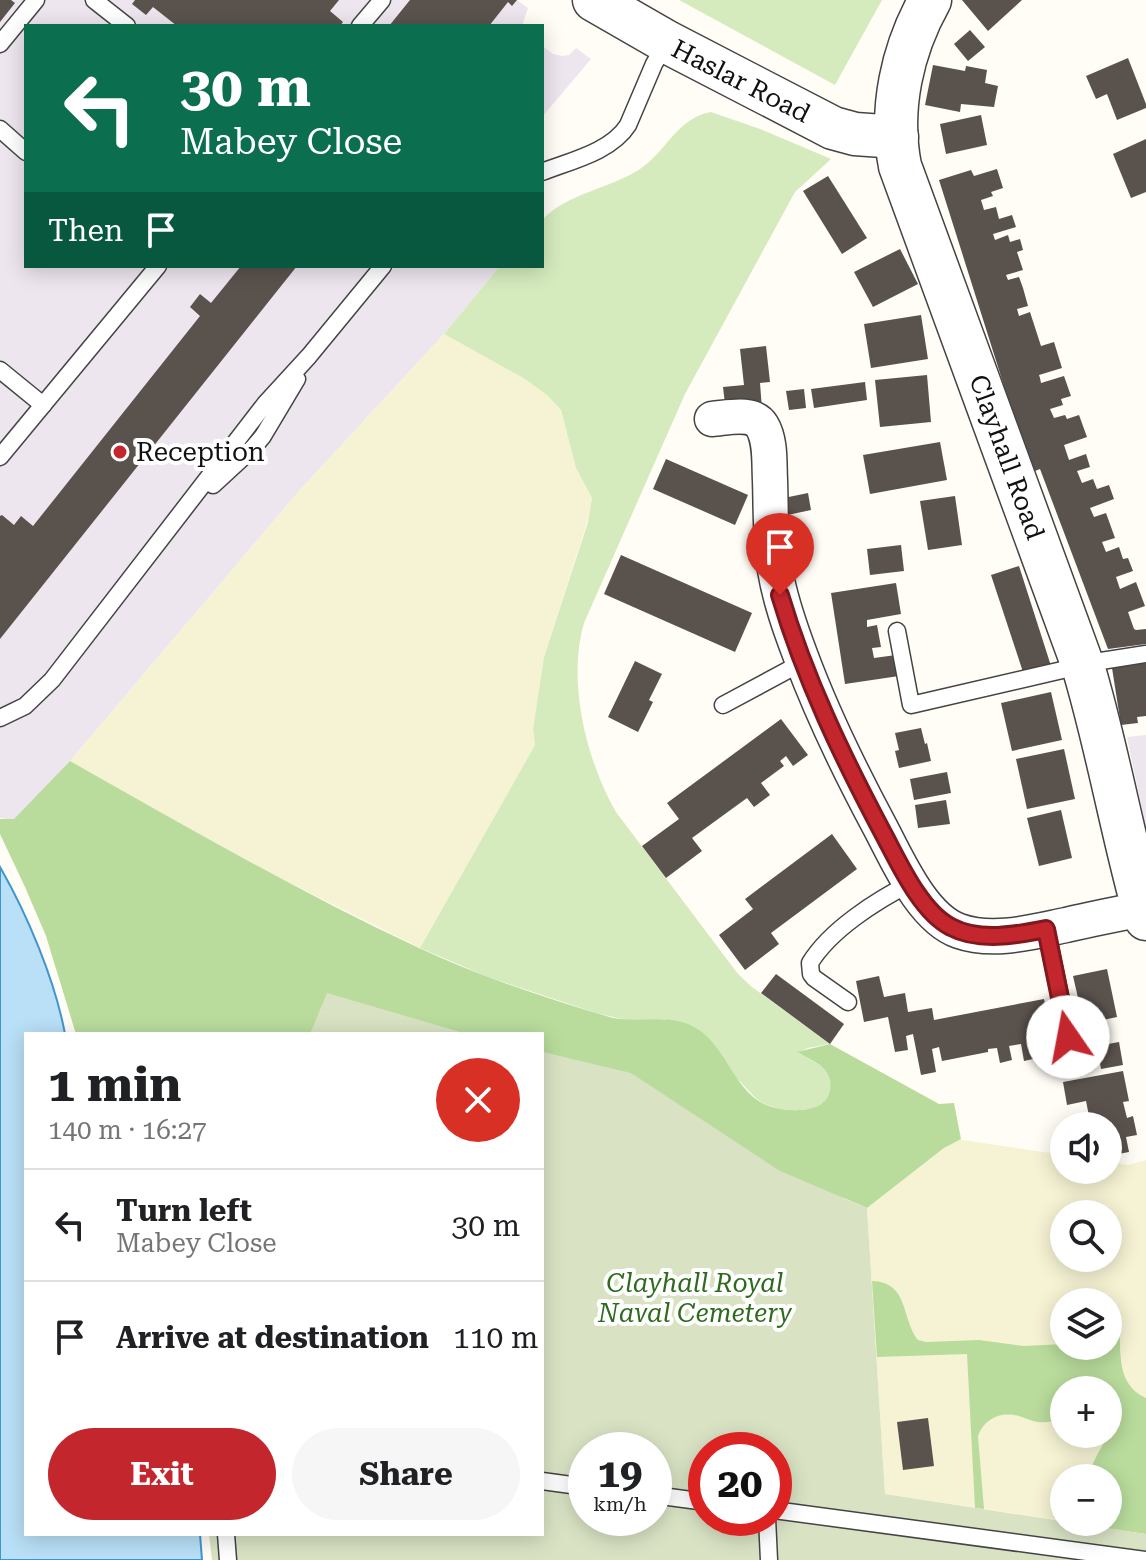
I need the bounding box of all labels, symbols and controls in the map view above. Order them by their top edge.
street label: Haslar Road [667,33,815,129]
text: 30 m [180,54,311,120]
icon: left [48,56,152,160]
text: Mabey Close [180,121,402,163]
icon: arrive [139,208,183,252]
text: Then [48,213,123,248]
street label: Clayhall Road [963,371,1051,544]
place label: Reception [136,437,265,467]
marker: Reception [111,443,129,461]
pin [746,513,814,595]
icon: arrive [758,525,802,569]
position arrow [1026,995,1110,1079]
text: 1 min [48,1057,181,1113]
button: close [436,1058,520,1142]
map controls [1050,1112,1122,1536]
button: sound [1050,1112,1122,1184]
text: 140 m · 16:27 [48,1115,207,1145]
text: Turn left [116,1193,252,1228]
button: search [1050,1200,1122,1272]
icon: left [48,1203,92,1247]
text: 30 m [451,1208,520,1243]
text: Mabey Close [116,1228,276,1258]
park label: Clayhall Royal Naval Cemetery [597,1268,793,1328]
button: layers [1050,1288,1122,1360]
icon: arrive [48,1315,92,1359]
text: Arrive at destination [116,1320,429,1355]
text: 110 m [453,1320,538,1355]
button: + [1050,1376,1122,1448]
button: Exit [48,1428,276,1520]
button: Share [292,1428,520,1520]
speed limit sign: 20 [688,1432,792,1536]
text: 19 [598,1450,642,1497]
button: − [1050,1464,1122,1536]
text: km/h [593,1492,647,1516]

